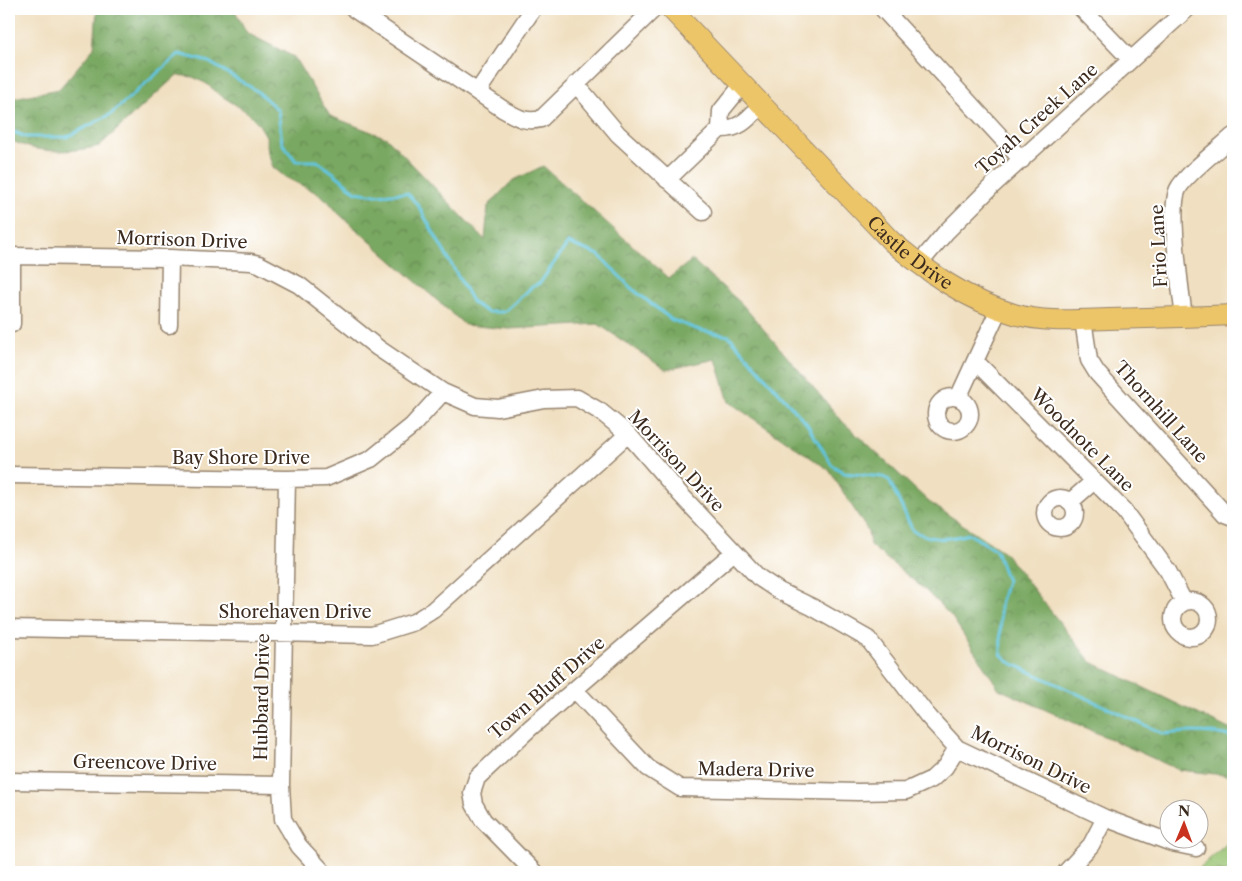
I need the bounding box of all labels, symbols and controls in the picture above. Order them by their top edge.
street label: Toyah Creek Lane [972,59,1102,179]
street label: Frio Lane [1146,204,1172,288]
street label: Castle Drive [862,212,957,295]
street label: Morrison Drive [116,227,248,253]
street label: Thornhill Lane [1109,357,1213,467]
street label: Woodnote Lane [1025,383,1138,496]
street label: Morrison Drive [623,406,729,516]
street label: Bay Shore Drive [172,447,310,469]
street label: Shorehaven Drive [219,601,371,623]
street label: Town Bluff Drive [485,632,609,744]
street label: Hubbard Drive [250,633,274,761]
street label: Morrison Drive [967,721,1095,799]
street label: Greencove Drive [73,751,217,775]
street label: Madera Drive [697,758,815,782]
north arrow [1160,798,1210,848]
text: N [1178,802,1190,820]

